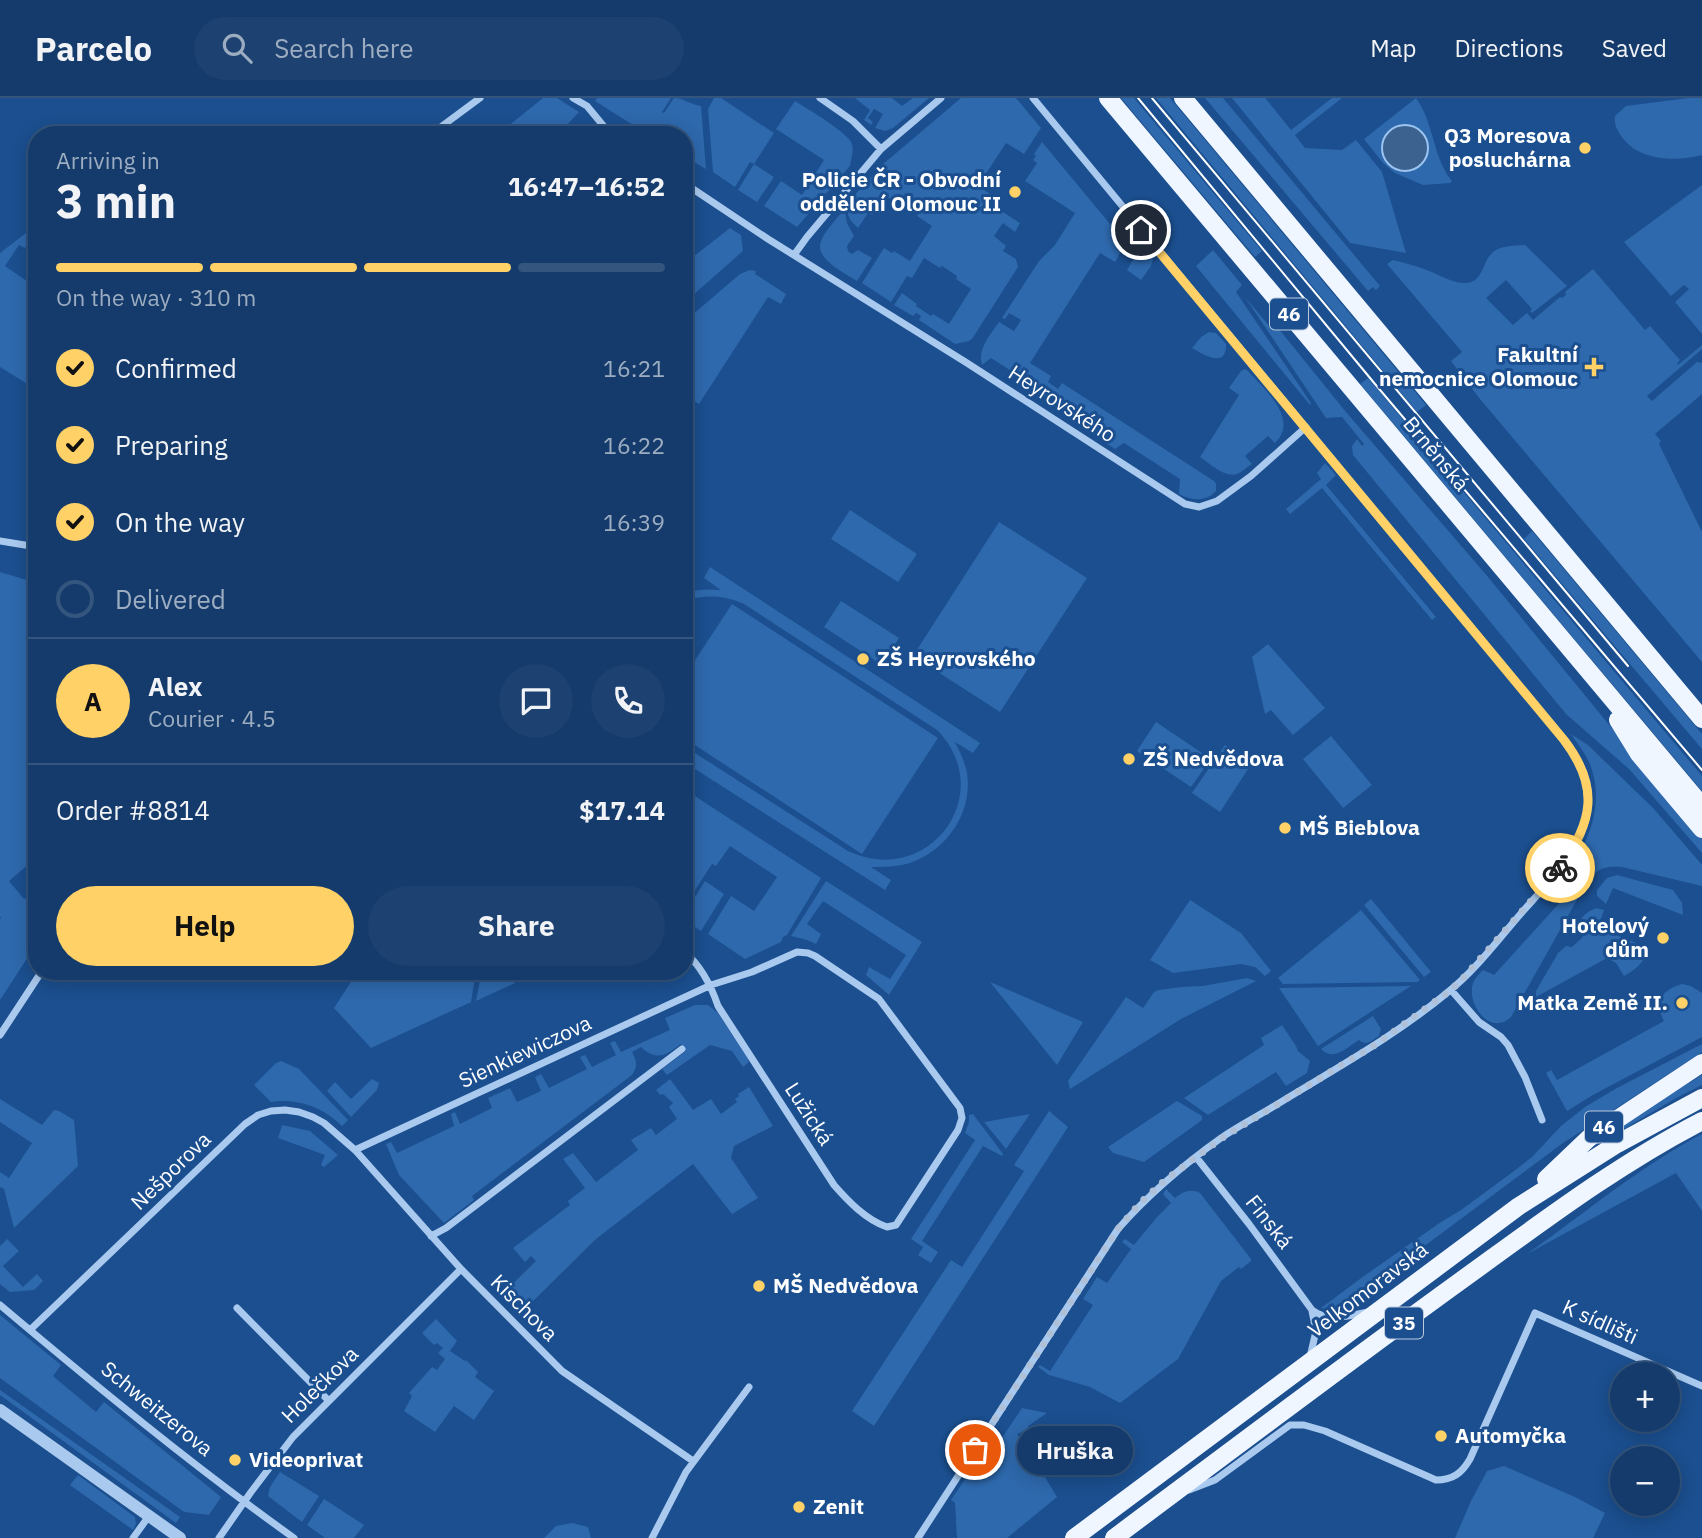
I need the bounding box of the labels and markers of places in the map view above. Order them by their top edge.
place label: Q3 Moresova posluchárna [1444,121,1571,173]
marker: Q3 Moresova posluchárna [1577,140,1593,156]
place label: Policie ČR - Obvodní oddělení Olomouc II [800,165,1002,217]
marker: Policie ČR - Obvodní oddělení Olomouc II [1007,184,1023,200]
pin [1111,200,1171,260]
place label: Fakultní nemocnice Olomouc [1379,340,1579,392]
marker: Fakultní nemocnice Olomouc [1584,357,1604,377]
place label: ZŠ Heyrovského [877,644,1036,672]
marker: ZŠ Heyrovského [855,651,871,667]
place label: ZŠ Nedvědova [1143,744,1284,772]
marker: ZŠ Nedvědova [1121,751,1137,767]
place label: MŠ Bieblova [1299,813,1420,841]
marker: MŠ Bieblova [1277,820,1293,836]
place label: Hotelový dům [1562,911,1650,963]
marker: Hotelový dům [1655,930,1671,946]
place label: Matka Země II. [1517,988,1668,1016]
marker: Matka Země II. [1674,995,1690,1011]
place label: MŠ Nedvědova [773,1271,919,1299]
marker: MŠ Nedvědova [751,1278,767,1294]
pin [945,1420,1005,1480]
place label: Automyčka [1455,1421,1566,1449]
callout: Hruška [1017,1426,1132,1474]
marker: Automyčka [1433,1428,1449,1444]
place label: Videoprivat [249,1445,363,1473]
marker: Videoprivat [227,1452,243,1468]
place label: Zenit [813,1492,864,1520]
marker: Zenit [791,1499,807,1515]

